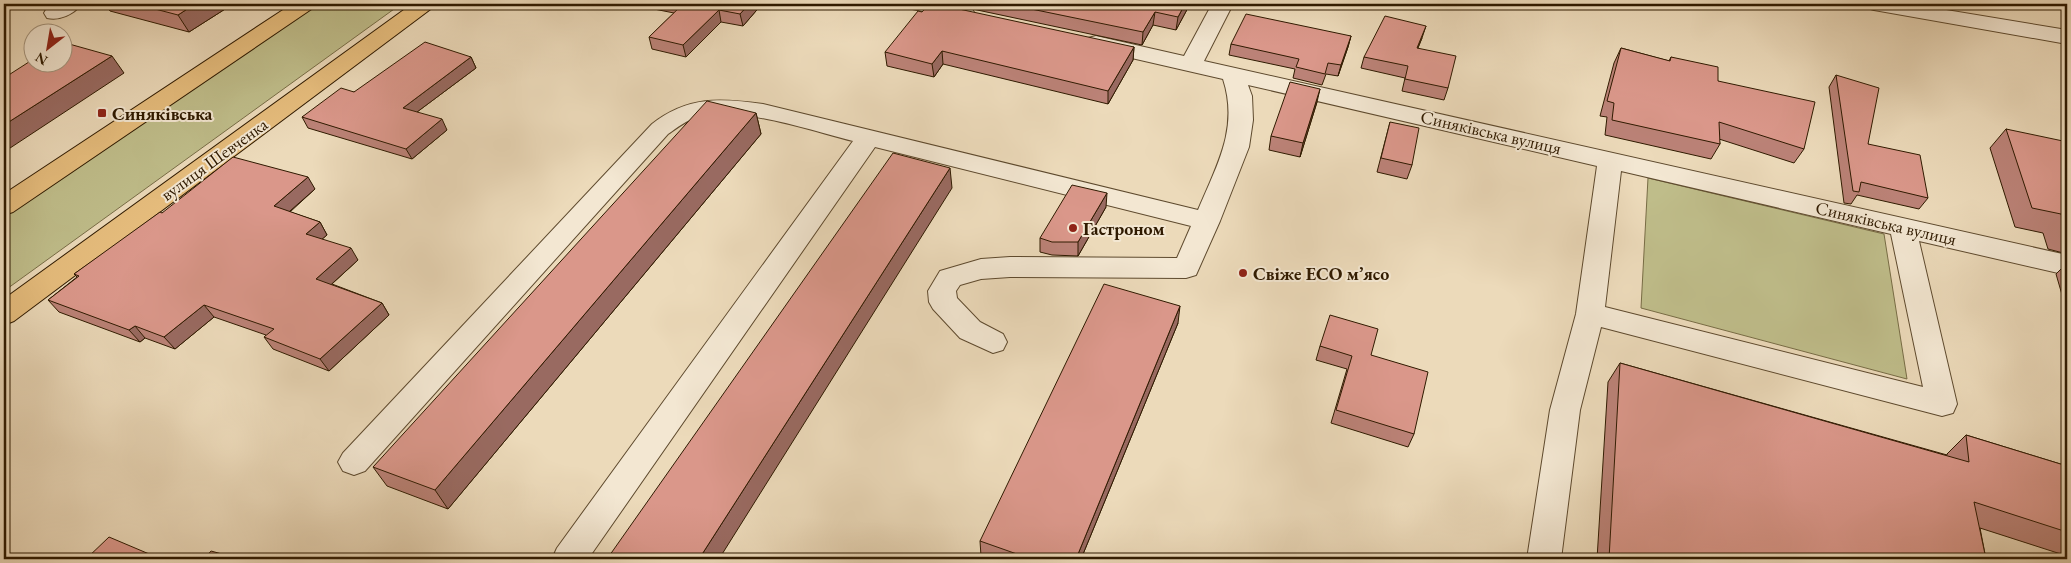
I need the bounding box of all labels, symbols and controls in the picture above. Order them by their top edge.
north arrow [22,22,72,72]
text: N [31,48,51,70]
place label: Синяківська [112,102,213,125]
street label: Синяківська вулиця [1418,105,1564,159]
marker: Синяківська [96,107,108,119]
street label: вулиця Шевченка [156,112,273,206]
street label: Синяківська вулиця [1813,196,1959,250]
place label: Гастроном [1083,217,1165,240]
marker: Гастроном [1067,222,1079,234]
place label: Свіже ECO м’ясо [1253,262,1389,285]
marker: Свіже ECO м’ясо [1237,267,1249,279]

